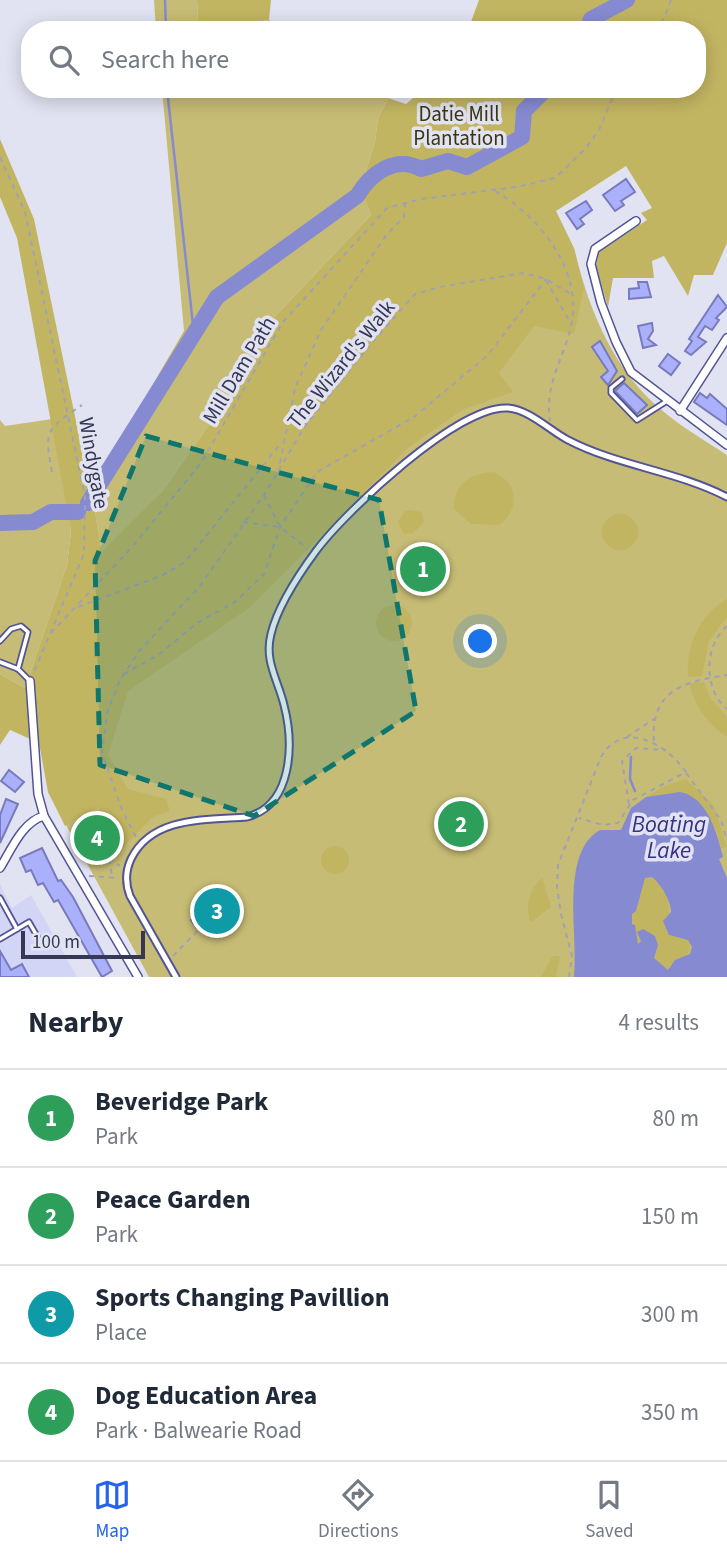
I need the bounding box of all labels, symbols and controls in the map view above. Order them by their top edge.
search box [21,21,706,98]
icon: search [45,41,83,79]
text: Search here [101,41,229,78]
park label: Datie Mill Plantation [413,99,505,153]
street label: The Wizard's Walk [280,293,402,434]
street label: Mill Dam Path [195,311,283,429]
street label: Windygate [71,415,117,511]
pin: 1 [400,543,446,595]
your location [463,624,497,658]
pin: 2 [438,798,484,850]
water label: Boating Lake [632,808,706,867]
pin: 4 [74,812,120,864]
pin: 3 [194,885,240,937]
scale bar [21,928,145,960]
text: 100 m [32,929,80,956]
text: Nearby [28,1001,123,1044]
text: 4 results [619,1006,699,1039]
text: Beveridge Park [95,1083,268,1120]
text: 1 [45,1102,57,1135]
text: 80 m [652,1102,699,1135]
text: Park [95,1120,138,1153]
text: Peace Garden [95,1181,251,1218]
text: 2 [45,1200,57,1233]
text: 150 m [641,1200,699,1233]
text: Park [95,1218,138,1251]
text: Sports Changing Pavillion [95,1279,390,1316]
text: 3 [45,1298,57,1331]
text: 300 m [641,1298,699,1331]
text: Place [95,1316,147,1349]
text: Dog Education Area [95,1377,317,1414]
text: 4 [45,1396,57,1429]
text: 350 m [641,1396,699,1429]
text: Park · Balwearie Road [95,1414,302,1447]
tab: Map [93,1476,131,1545]
tab: Directions [318,1476,398,1545]
tab: Saved [585,1476,634,1545]

